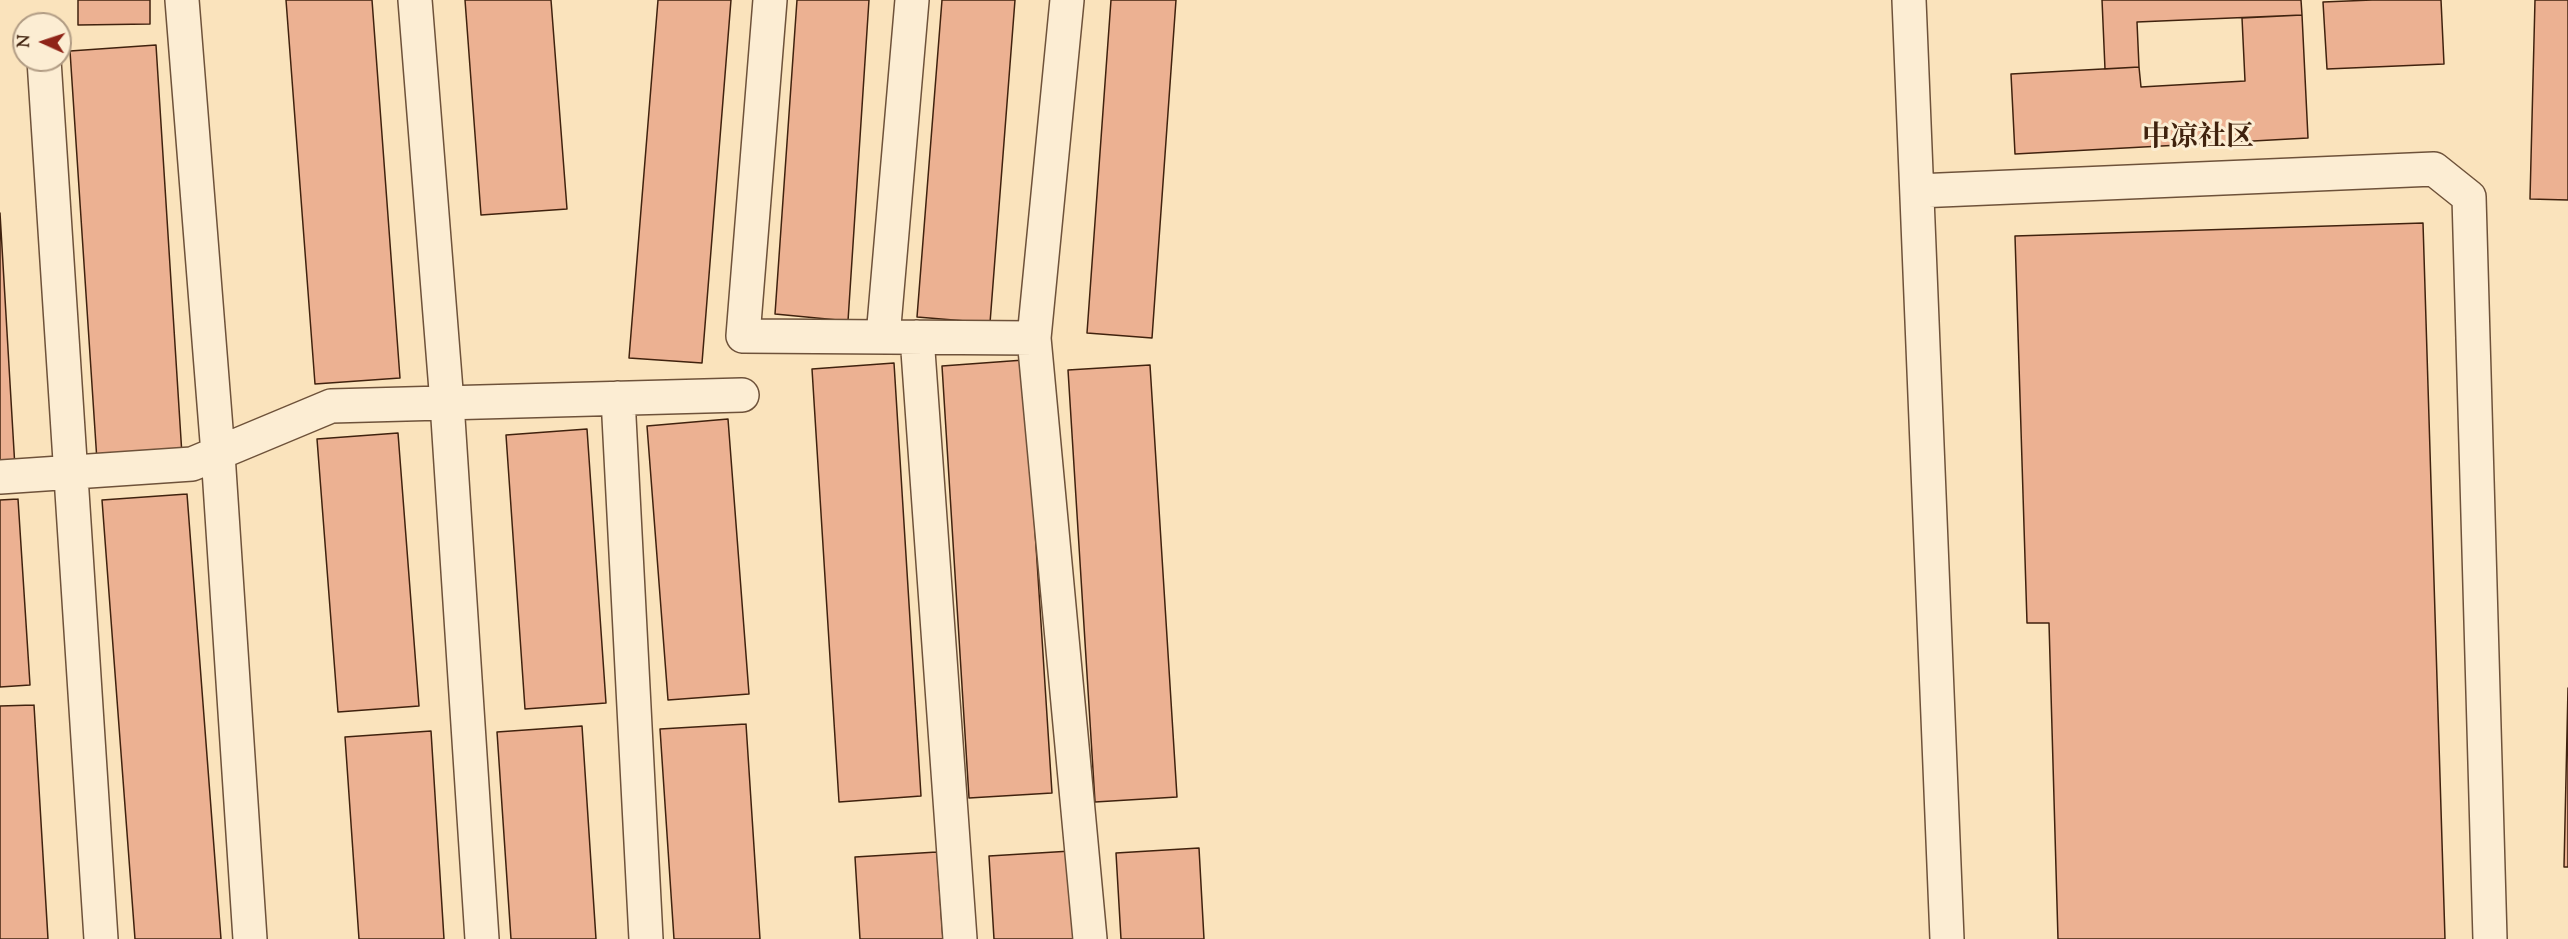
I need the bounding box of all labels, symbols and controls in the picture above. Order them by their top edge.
north arrow [12,12,72,72]
text: N [14,34,37,48]
district label: 中凉社区 [2142,123,2254,157]

